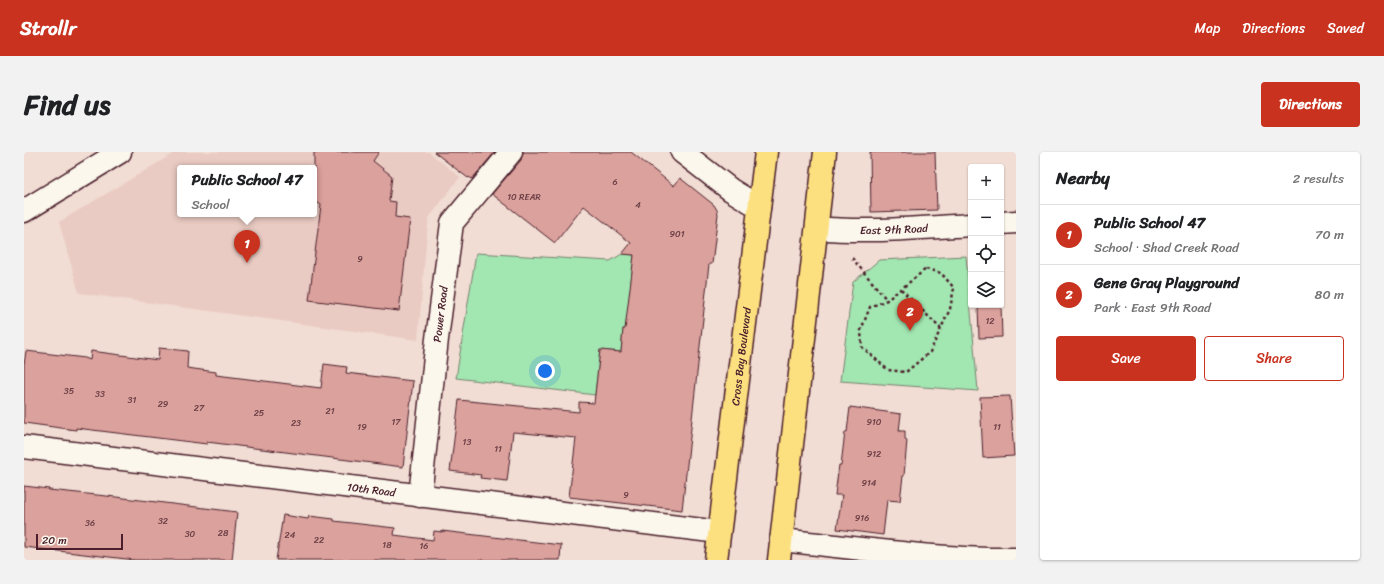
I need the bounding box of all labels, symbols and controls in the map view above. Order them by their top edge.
text: Strollr [20,12,76,45]
text: Map [1194,16,1220,41]
text: Directions [1242,16,1305,41]
text: Saved [1327,16,1364,41]
text: Find us [24,80,111,129]
button: Directions [1261,82,1360,127]
text: Nearby [1056,163,1110,193]
map controls [968,164,1004,308]
button: + [968,164,1004,200]
popup [177,165,317,217]
text: Public School 47 [191,167,303,193]
text: 2 results [1293,167,1344,190]
house number: 6 [612,174,618,190]
house number: 10 REAR [507,189,541,205]
text: School [191,193,230,216]
house number: 4 [635,197,641,213]
button: − [968,200,1004,236]
text: Public School 47 [1094,210,1205,236]
street label: East 9th Road [860,218,930,240]
text: 1 [1066,223,1072,246]
text: 70 m [1315,223,1344,246]
house number: 901 [669,226,685,242]
pin: 1 [234,230,260,263]
button: locate [968,236,1004,272]
text: School · Shad Creek Road [1094,236,1239,259]
house number: 9 [357,251,363,267]
text: Gene Gray Playground [1094,270,1239,296]
button: layers [968,272,1004,308]
text: 2 [1065,283,1073,306]
text: 80 m [1315,283,1344,306]
street label: Power Road [427,284,453,343]
text: Park · East 9th Road [1094,296,1211,319]
pin: 2 [897,298,923,331]
street label: Cross Bay Boulevard [725,305,757,407]
house number: 12 [985,313,995,329]
button: Save [1056,336,1196,381]
button: Share [1204,336,1344,381]
your location [535,361,555,381]
house number: 35 [64,383,75,399]
house number: 33 [95,386,105,402]
house number: 31 [128,392,137,408]
house number: 29 [158,396,169,412]
house number: 27 [194,400,205,416]
house number: 21 [325,403,335,419]
house number: 25 [254,405,265,421]
house number: 17 [391,414,401,430]
house number: 910 [866,414,882,430]
house number: 23 [291,415,301,431]
house number: 19 [357,419,367,435]
house number: 11 [993,419,1001,435]
house number: 13 [463,434,471,450]
house number: 11 [494,441,502,457]
house number: 912 [867,446,881,462]
house number: 914 [861,475,877,491]
street label: 10th Road [346,477,398,502]
house number: 9 [623,487,629,503]
house number: 916 [855,510,869,526]
house number: 32 [158,513,168,529]
house number: 36 [85,515,95,531]
house number: 28 [218,525,229,541]
house number: 30 [185,526,196,542]
house number: 24 [285,527,296,543]
text: 20 m [42,531,67,550]
scale bar [36,532,123,551]
house number: 22 [314,532,324,548]
house number: 18 [382,537,392,553]
house number: 16 [420,538,428,554]

